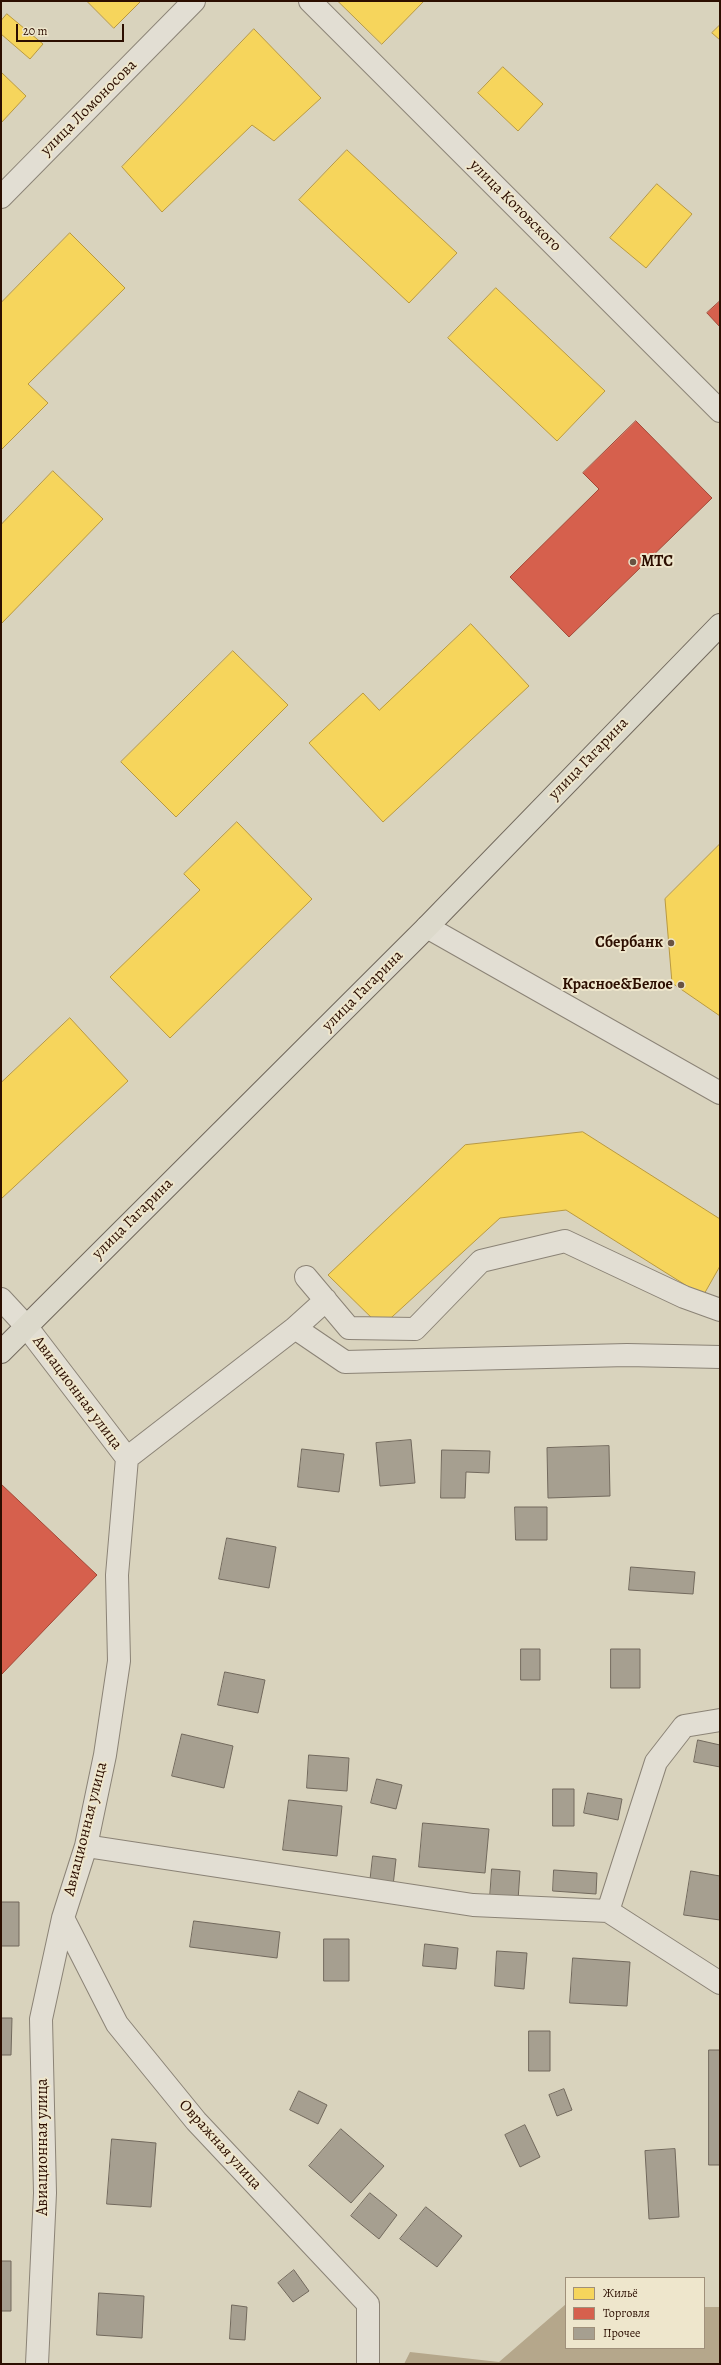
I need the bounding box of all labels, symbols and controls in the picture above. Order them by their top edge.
scale bar [18,16,126,42]
text: 20 m [23,23,47,39]
street label: улица Ломоносова [37,56,141,160]
street label: улица Котовского [465,156,565,256]
place label: МТС [641,552,673,572]
marker: МТС [628,557,638,567]
street label: улица Гагарина [545,714,633,804]
place label: Сбербанк [595,933,663,953]
marker: Сбербанк [666,938,676,948]
street label: улица Гагарина [318,946,408,1036]
place label: Красное&Белое [562,975,673,995]
marker: Красное&Белое [676,980,686,990]
street label: улица Гагарина [88,1174,178,1264]
street label: Авиационная улица [28,1332,126,1454]
street label: Авиационная улица [60,1760,112,1898]
street label: Авиационная улица [33,2078,53,2216]
street label: Овражная улица [174,2096,266,2194]
legend [565,2277,705,2349]
text: Жильё [603,2285,638,2301]
text: Торговля [603,2305,650,2321]
text: Прочее [603,2325,641,2341]

